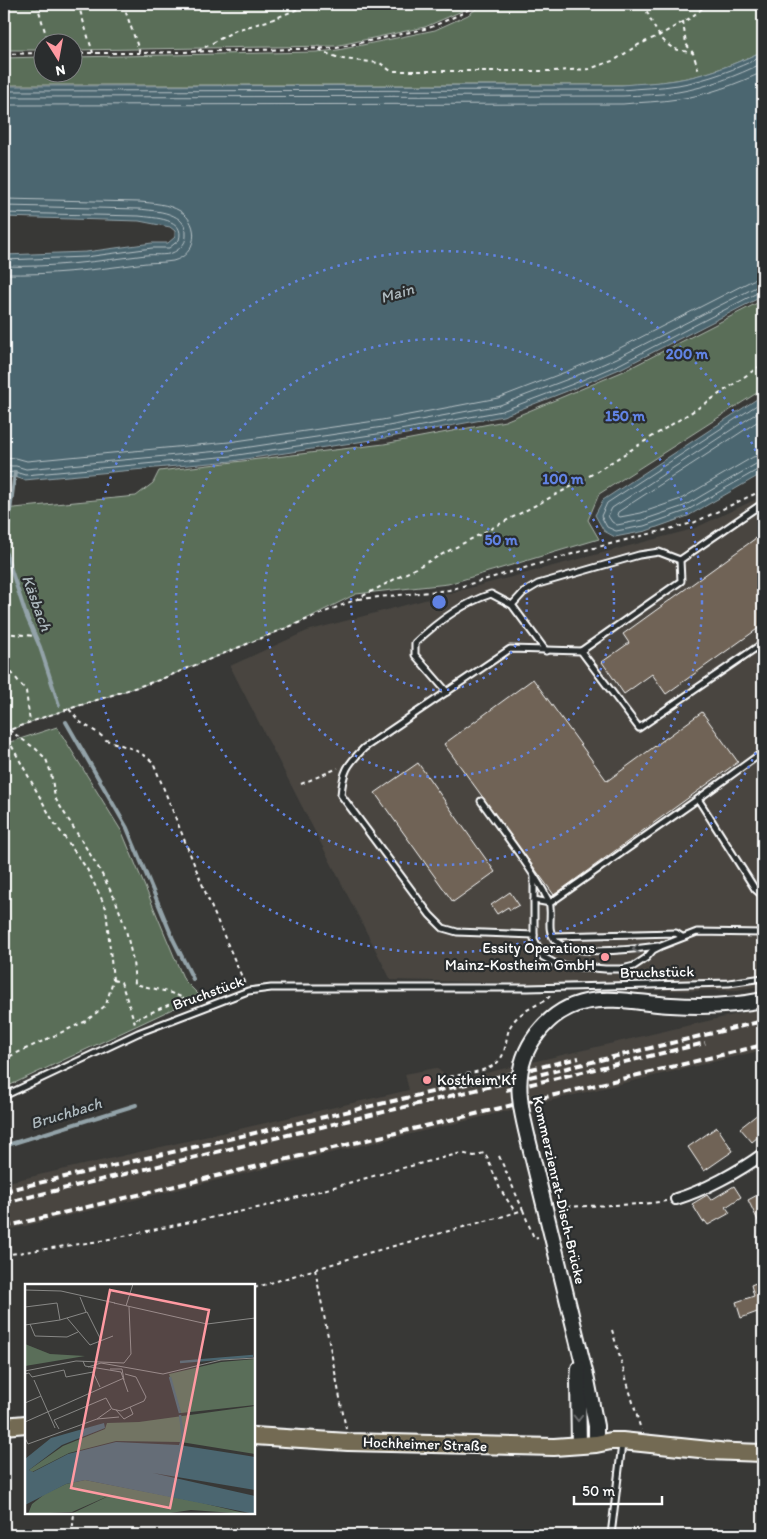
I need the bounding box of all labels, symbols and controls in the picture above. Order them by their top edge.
north arrow [32,32,82,82]
text: N [54,61,67,80]
water label: Main [378,279,416,307]
text: 200 m [666,345,709,363]
text: 150 m [605,407,645,425]
text: 100 m [542,470,584,488]
text: 50 m [484,531,518,549]
water label: Käsbach [18,572,56,634]
centre of rings [430,593,448,611]
place label: Essity Operations Mainz-Kostheim GmbH [445,939,595,974]
one-way arrow [632,943,640,954]
marker: Essity Operations Mainz-Kostheim GmbH [599,951,611,963]
street label: Bruchstück [620,962,694,982]
street label: Bruchstück [170,972,246,1014]
place label: Kostheim Kf [437,1071,517,1089]
marker: Kostheim Kf [421,1074,433,1086]
water label: Bruchbach [28,1093,104,1133]
street label: Kommerzienrat-Disch-Brücke [529,1094,589,1286]
inset map [25,1284,255,1514]
one-way arrow [573,1414,583,1422]
street label: Hochheimer Straße [363,1433,487,1455]
scale bar [574,1474,662,1506]
text: 50 m [582,1482,615,1500]

